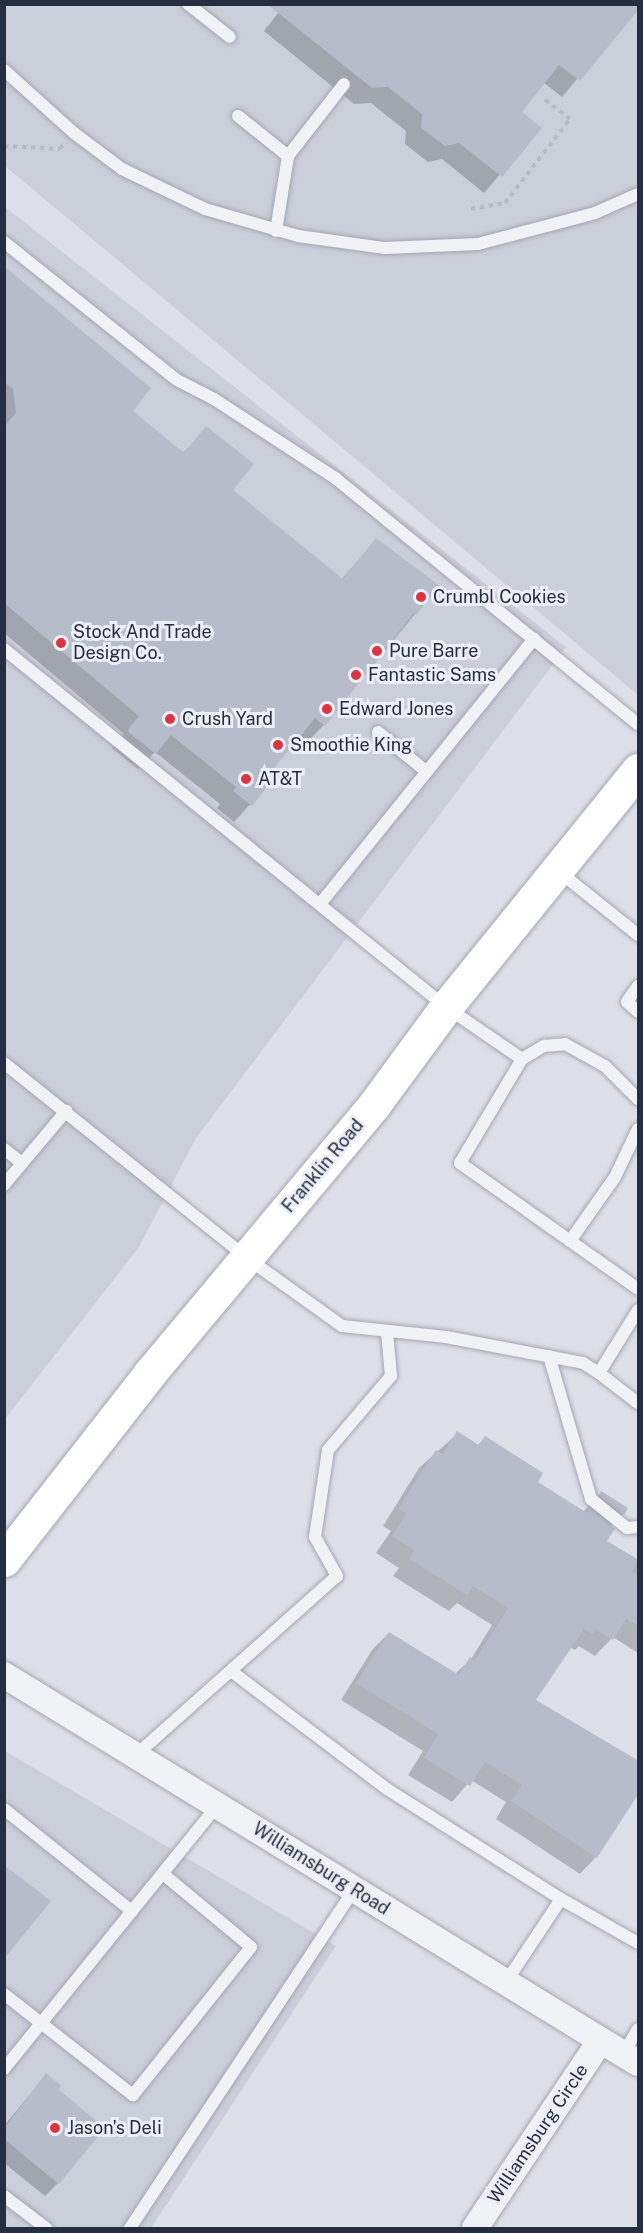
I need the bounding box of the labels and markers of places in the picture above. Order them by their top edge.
place label: Crumbl Cookies [433,586,566,608]
marker: Crumbl Cookies [414,590,428,604]
place label: Stock And Trade Design Co. [73,622,212,664]
marker: Stock And Trade Design Co. [54,636,68,650]
place label: Pure Barre [389,640,479,662]
marker: Pure Barre [370,644,384,658]
place label: Fantastic Sams [368,664,496,686]
marker: Fantastic Sams [349,668,363,682]
place label: Edward Jones [339,698,453,720]
marker: Edward Jones [320,702,334,716]
place label: Crush Yard [182,708,273,730]
marker: Crush Yard [163,712,177,726]
place label: Smoothie King [290,734,412,756]
marker: Smoothie King [271,738,285,752]
place label: AT&T [258,768,302,790]
marker: AT&T [239,772,253,786]
place label: Jason's Deli [67,2117,162,2139]
marker: Jason's Deli [48,2121,62,2135]

